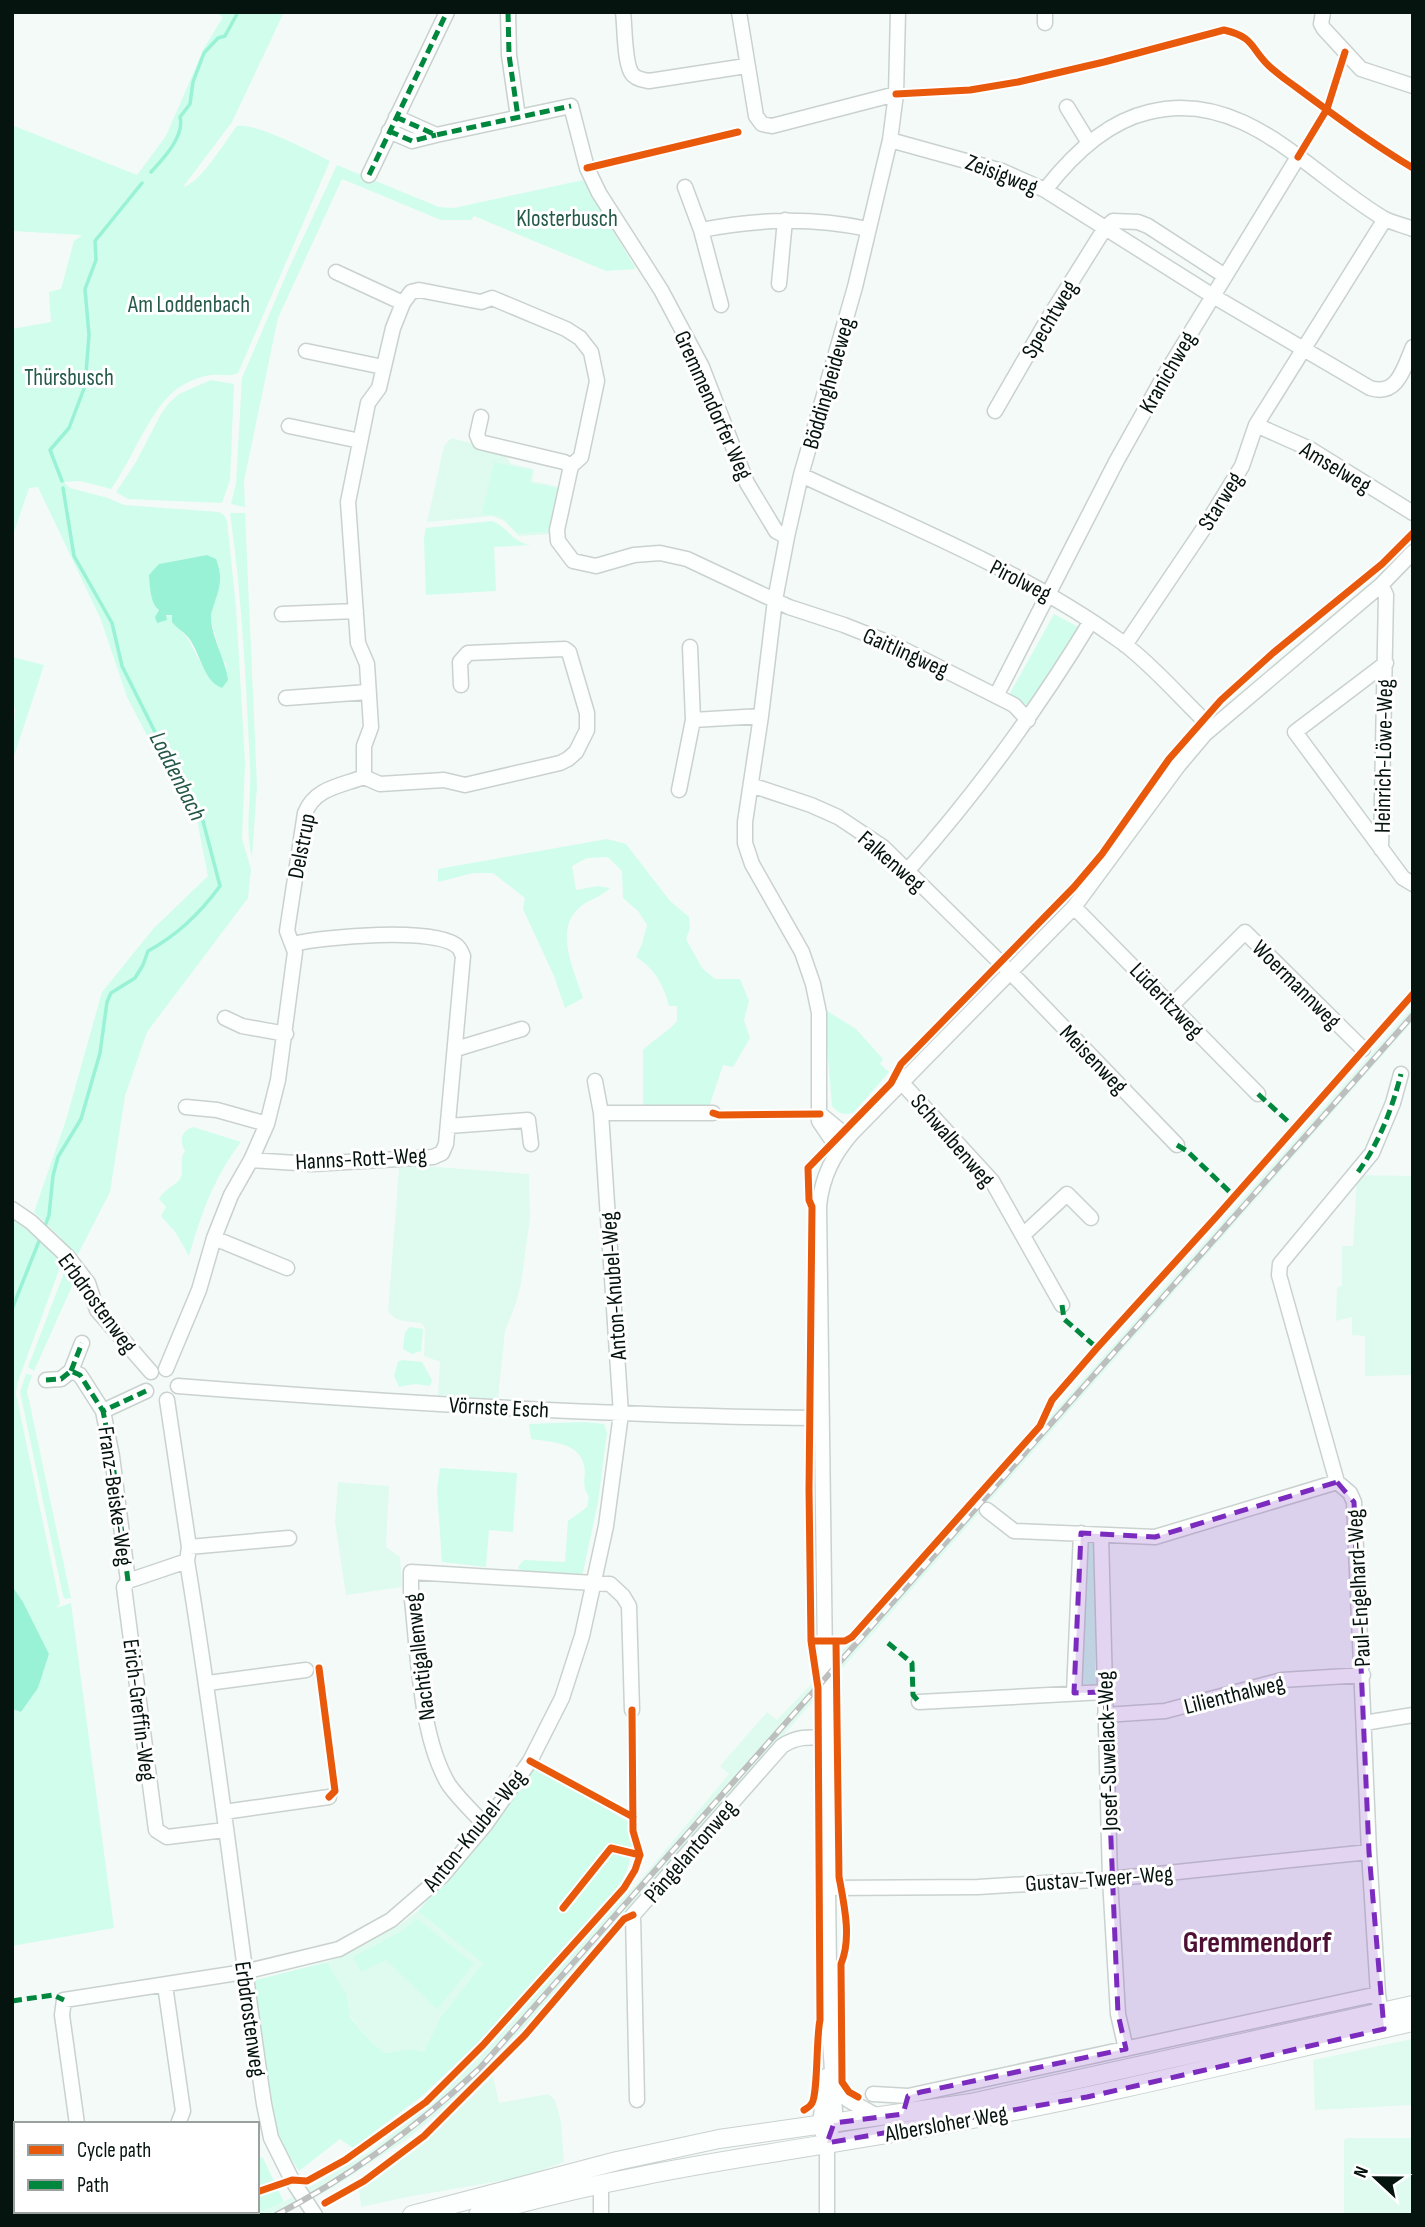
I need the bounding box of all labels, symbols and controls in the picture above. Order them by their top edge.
street label: Zeisigweg [961,148,1042,202]
park label: Klosterbusch [516,205,618,233]
street label: Spechtweg [1016,275,1084,364]
park label: Am Loddenbach [127,291,250,319]
street label: Böddingheideweg [797,314,861,452]
street label: Gremmendorfer Weg [668,326,758,484]
street label: Kranichweg [1133,327,1202,418]
park label: Thürsbusch [24,364,114,392]
street label: Amselweg [1294,435,1376,500]
street label: Starweg [1192,467,1250,536]
street label: Pirolweg [985,554,1056,608]
street label: Gaitlingweg [859,622,953,684]
street label: Heinrich-Löwe-Weg [1369,679,1399,833]
water label: Loddenbach [143,727,212,826]
street label: Delstrup [282,811,322,881]
street label: Falkenweg [852,825,931,899]
street label: Woermannweg [1246,934,1347,1035]
street label: Lüderitzweg [1123,957,1209,1044]
street label: Meisenweg [1053,1019,1133,1100]
street label: Schwalbenweg [904,1088,1000,1193]
street label: Hanns-Rott-Weg [295,1142,428,1176]
street label: Anton-Knubel-Weg [595,1211,633,1362]
street label: Erbdrostenweg [52,1248,143,1359]
street label: Vörnste Esch [448,1391,550,1425]
street label: Franz-Beiske-Weg [91,1424,139,1568]
street label: Paul-Engelhard-Weg [1341,1508,1377,1668]
street label: Nachtigallenweg [398,1592,442,1722]
street label: Erich-Greffin-Weg [116,1637,162,1783]
street label: Lilienthalweg [1181,1669,1287,1721]
street label: Josef-Suwelack-Weg [1091,1671,1125,1832]
street label: Anton-Knubel-Weg [416,1764,532,1898]
street label: Pängelantonweg [639,1795,743,1909]
street label: Gustav-Tweer-Weg [1024,1860,1174,1898]
district label: Gremmendorf [1183,1925,1332,1961]
street label: Erbdrostenweg [228,1960,272,2079]
street label: Albersloher Weg [882,2099,1010,2149]
legend [14,2122,259,2213]
text: Cycle path [77,2138,151,2163]
north arrow [1341,2143,1411,2213]
text: N [1349,2163,1374,2181]
text: Path [77,2173,109,2198]

